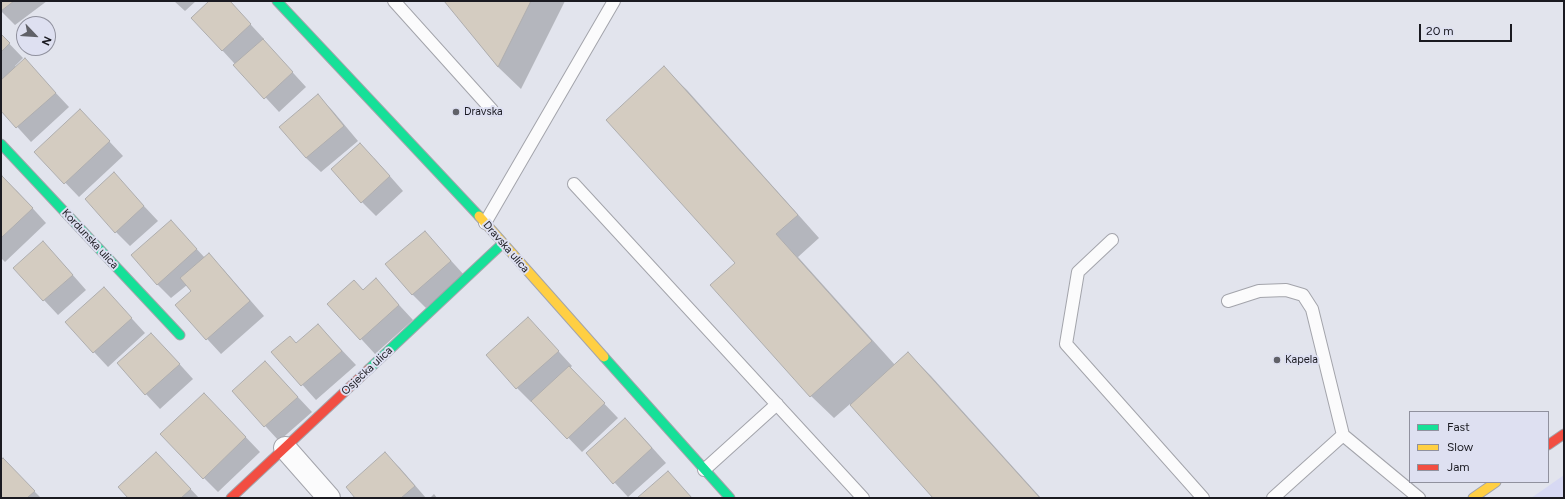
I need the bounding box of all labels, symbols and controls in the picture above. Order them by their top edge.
north arrow [16,16,56,56]
scale bar [1421,16,1514,42]
text: 20 m [1426,24,1454,38]
text: N [39,34,54,47]
place label: Dravska [464,105,502,119]
marker: Dravska [451,107,461,117]
street label: Kordunska ulica [59,206,121,272]
street label: Dravska ulica [480,219,532,275]
street label: Osječka ulica [339,344,395,398]
place label: Kapela [1285,353,1318,367]
marker: Kapela [1272,355,1282,365]
legend [1409,411,1549,483]
text: Fast [1447,420,1470,434]
text: Slow [1447,440,1473,454]
text: Jam [1447,460,1470,474]

